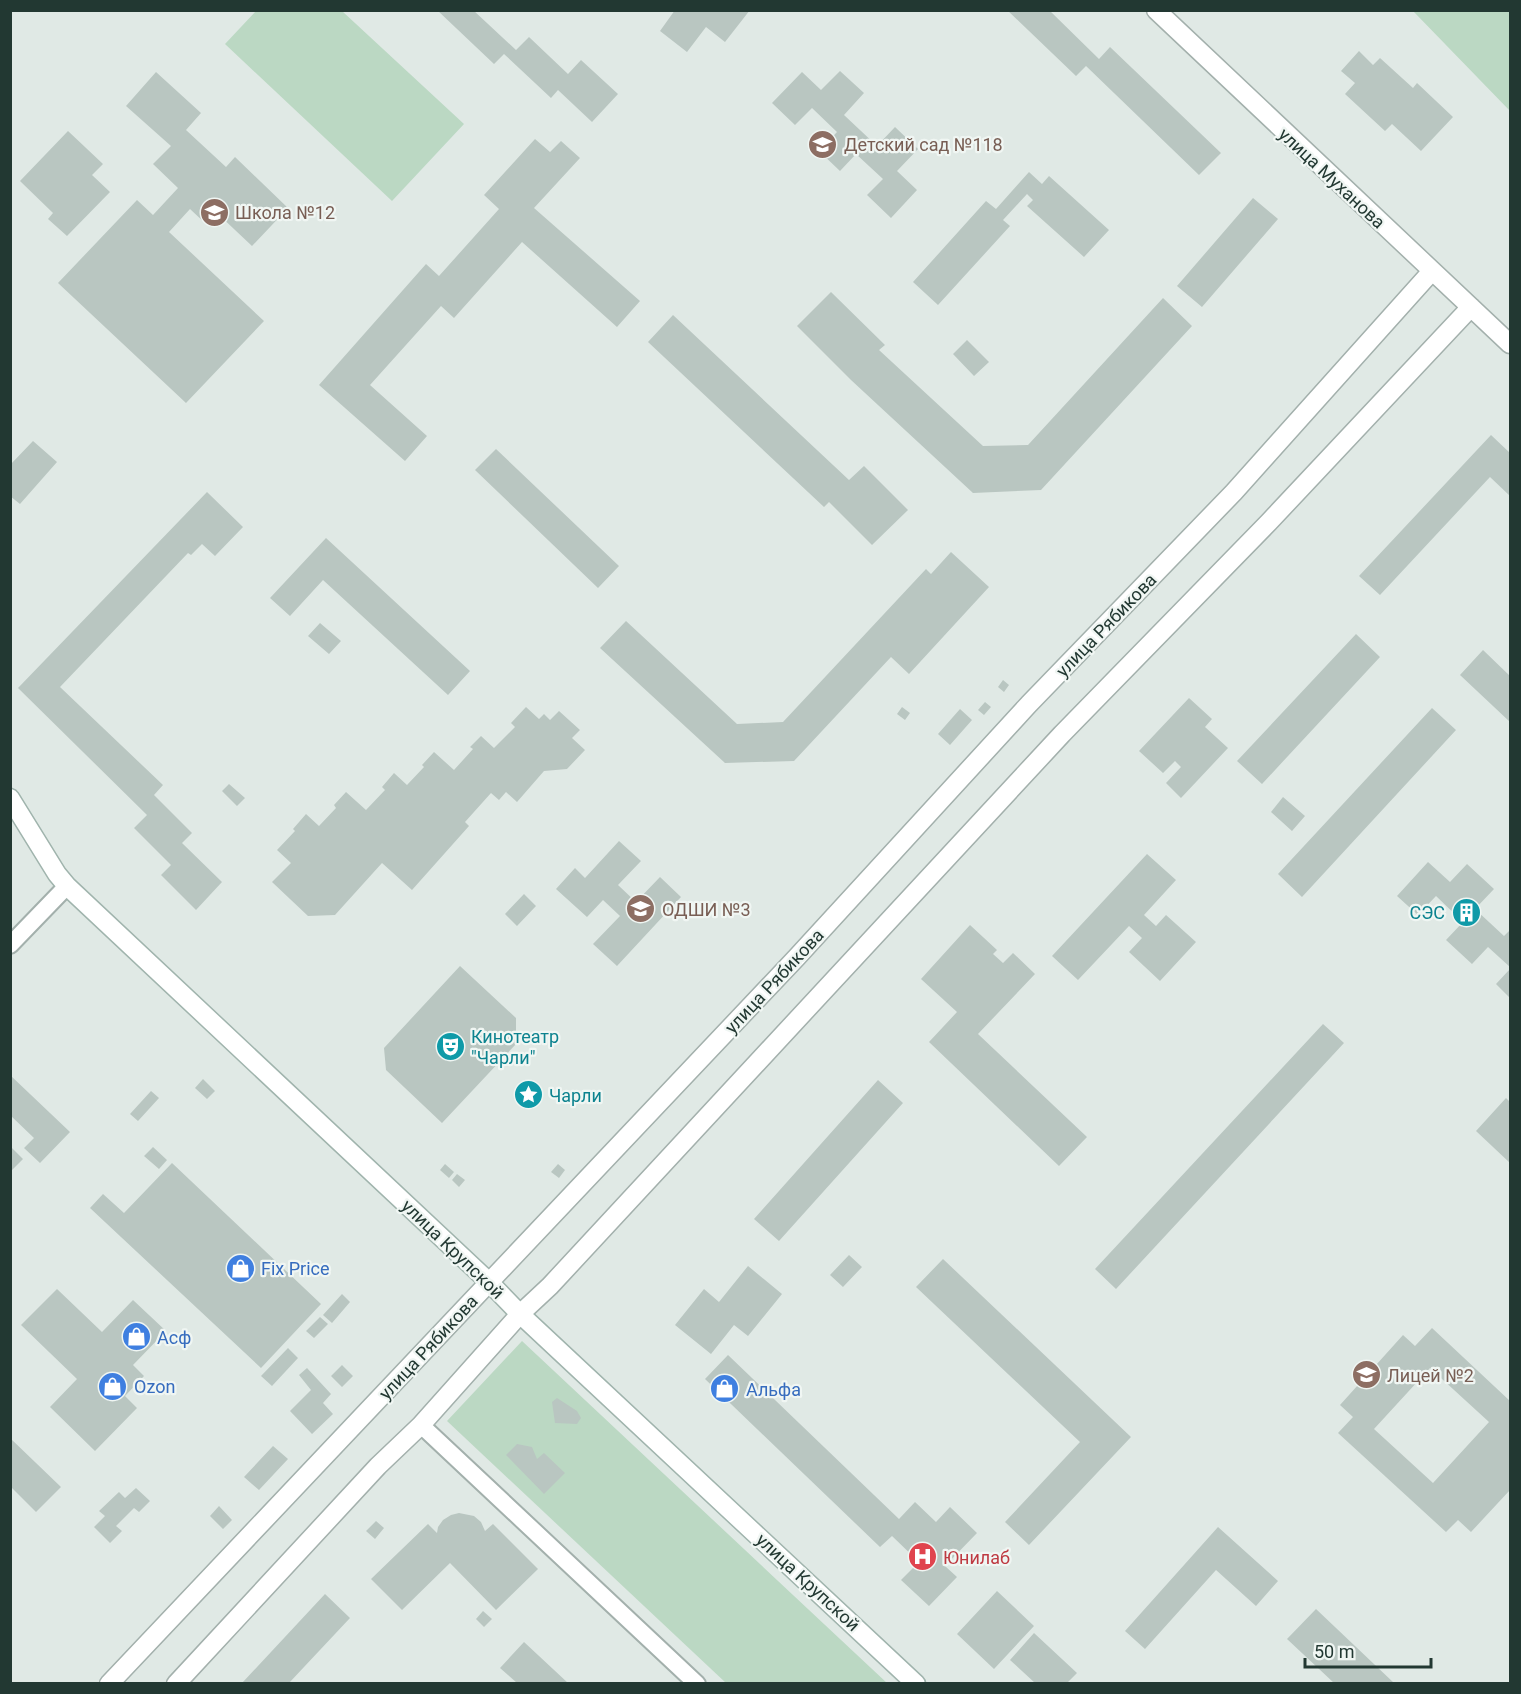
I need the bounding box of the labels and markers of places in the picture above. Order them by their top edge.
school or university icon: Детский сад №118 [807,128,839,160]
place label: Детский сад №118 [844,134,1003,155]
school or university icon: Школа №12 [198,196,230,228]
place label: Школа №12 [235,202,335,223]
school or university icon: ОДШИ №3 [625,893,657,925]
building icon: СЭС [1450,896,1482,928]
place label: ОДШИ №3 [662,899,751,920]
place label: СЭС [1409,902,1445,923]
place label: Кинотеатр "Чарли" [471,1026,559,1068]
theatre icon: Кинотеатр "Чарли" [434,1030,466,1062]
place icon: Чарли [512,1079,544,1111]
place label: Чарли [549,1085,602,1106]
shop icon: Fix Price [224,1252,256,1284]
place label: Fix Price [261,1258,330,1279]
shop icon: Асф [120,1321,152,1353]
place label: Асф [157,1327,191,1348]
school or university icon: Лицей №2 [1350,1359,1382,1391]
place label: Лицей №2 [1387,1365,1474,1386]
shop icon: Ozon [97,1370,129,1402]
shop icon: Альфа [709,1373,741,1405]
place label: Ozon [134,1376,175,1397]
place label: Альфа [746,1379,801,1400]
hospital icon: Юнилаб [906,1541,938,1573]
place label: Юнилаб [943,1547,1010,1568]

